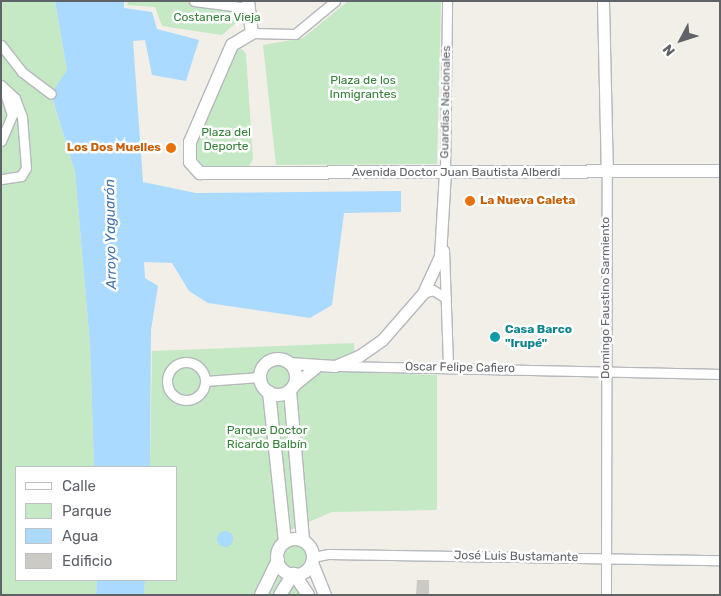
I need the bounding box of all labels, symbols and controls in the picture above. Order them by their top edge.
park label: Costanera Vieja [173,11,261,25]
north arrow [656,15,706,65]
text: N [659,41,679,59]
street label: Guardias Nacionales [438,45,454,159]
park label: Plaza de los Inmigrantes [329,74,397,102]
park label: Plaza del Deporte [201,126,251,154]
place label: Los Dos Muelles [67,141,161,155]
marker: Los Dos Muelles [165,142,177,154]
street label: Avenida Doctor Juan Bautista Alberdi [351,166,561,180]
water label: Arroyo Yaguarón [102,179,120,289]
place label: La Nueva Caleta [480,194,575,208]
marker: La Nueva Caleta [464,195,476,207]
street label: Domingo Faustino Sarmiento [599,217,613,379]
place label: Casa Barco "Irupé" [505,323,572,351]
marker: Casa Barco "Irupé" [489,331,501,343]
street label: Oscar Felipe Cafiero [405,360,515,376]
park label: Parque Doctor Ricardo Balbín [227,424,307,452]
legend [15,466,178,581]
text: Calle [62,477,96,495]
text: Parque [62,502,112,520]
text: Agua [62,527,98,545]
street label: José Luis Bustamante [454,549,578,565]
text: Edificio [62,552,112,570]

